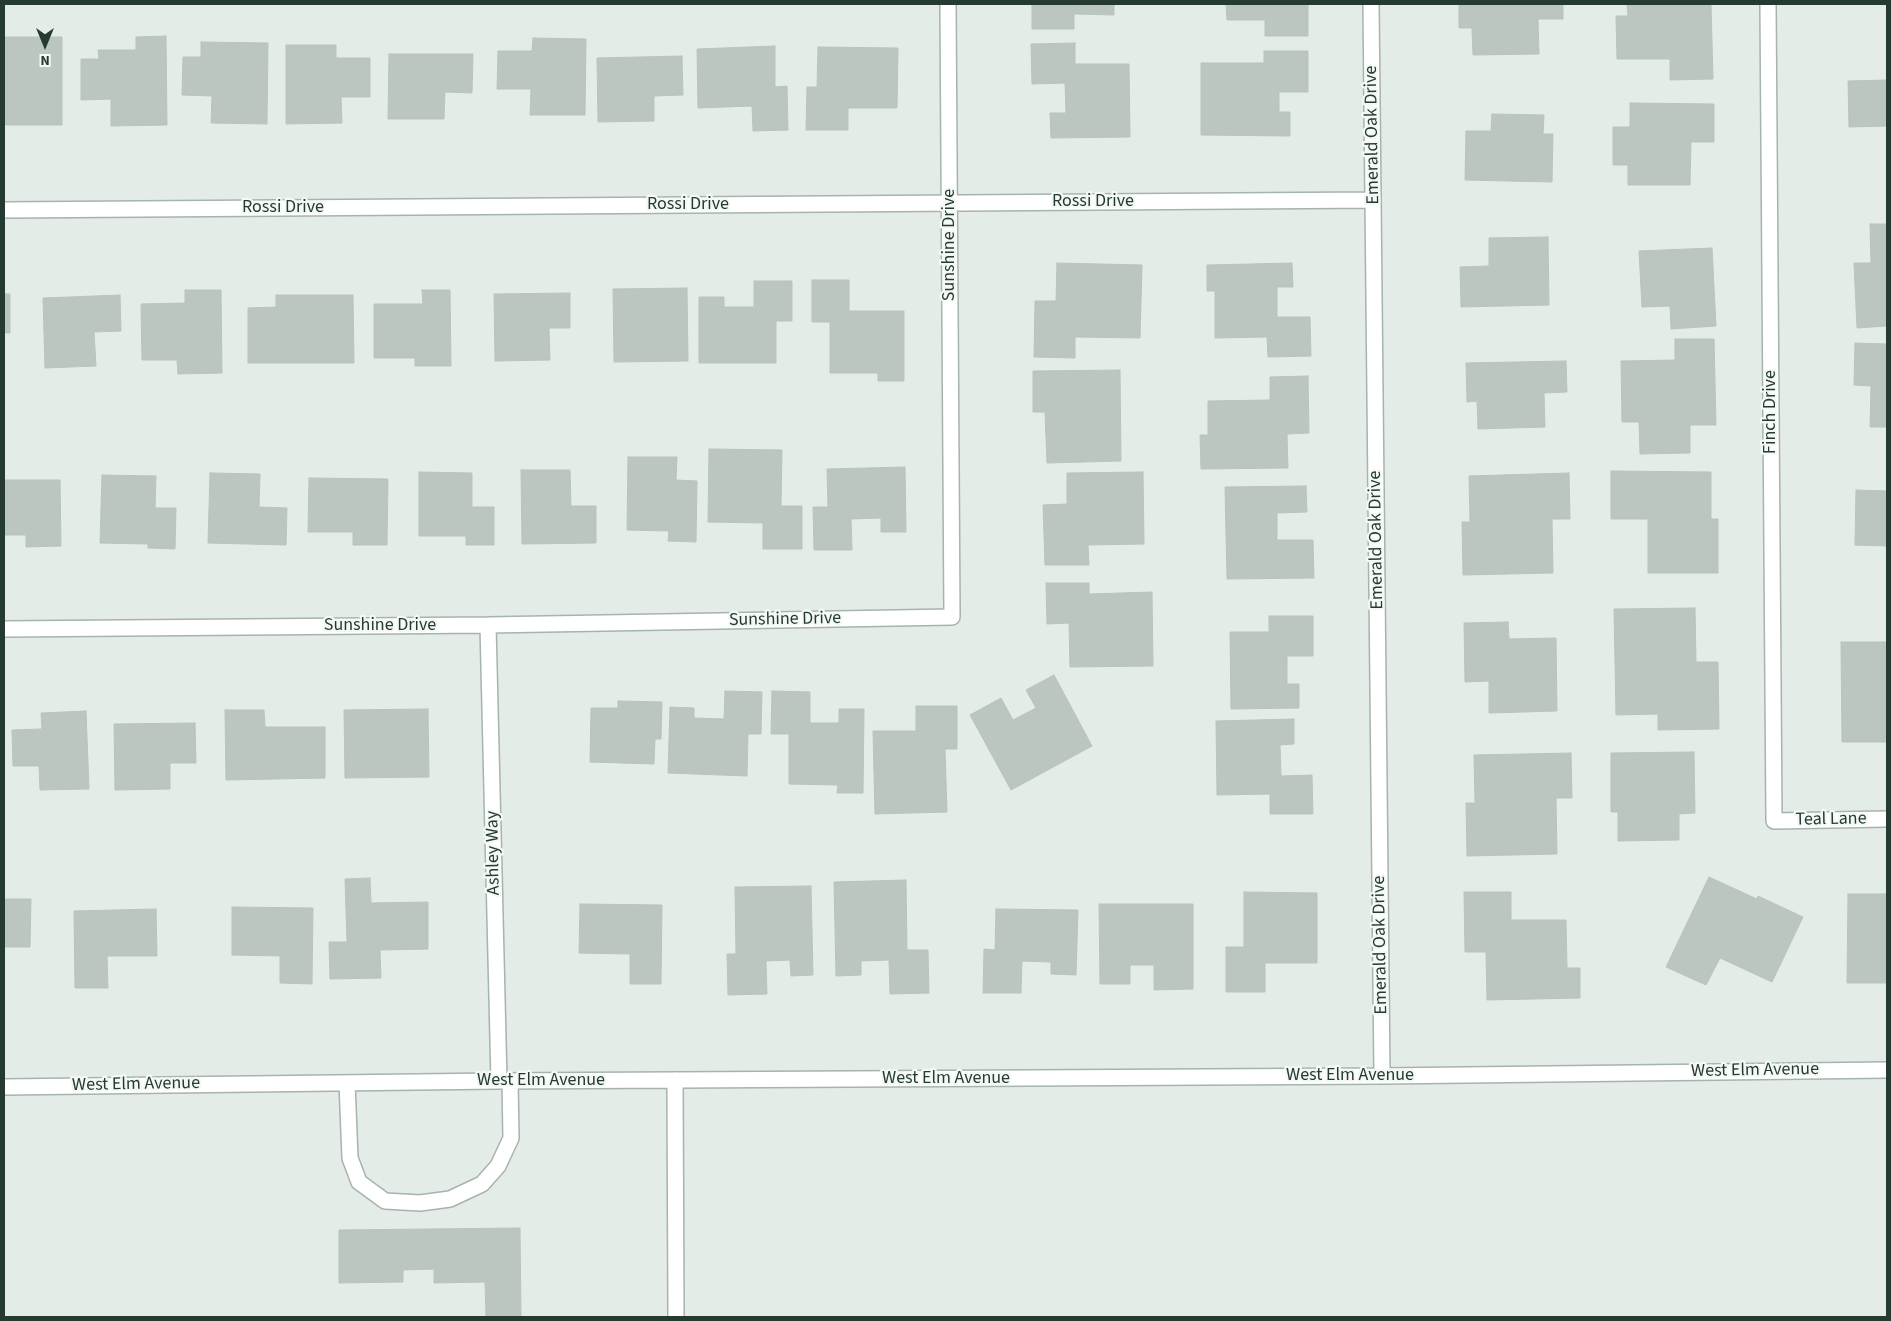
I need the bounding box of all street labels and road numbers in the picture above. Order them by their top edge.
street label: Emerald Oak Drive [1361,65,1385,205]
street label: Sunshine Drive [939,189,961,301]
street label: Rossi Drive [1052,191,1134,213]
street label: Rossi Drive [647,194,729,216]
street label: Rossi Drive [242,197,324,219]
street label: Finch Drive [1760,370,1782,454]
street label: Emerald Oak Drive [1365,470,1389,610]
street label: Sunshine Drive [729,608,841,632]
street label: Sunshine Drive [324,615,436,637]
street label: Teal Lane [1795,809,1867,831]
street label: Ashley Way [482,811,506,895]
street label: Emerald Oak Drive [1369,875,1393,1015]
street label: West Elm Avenue [1691,1059,1819,1083]
street label: West Elm Avenue [1286,1065,1414,1087]
street label: West Elm Avenue [882,1068,1010,1090]
street label: West Elm Avenue [477,1070,605,1092]
street label: West Elm Avenue [72,1073,200,1097]

